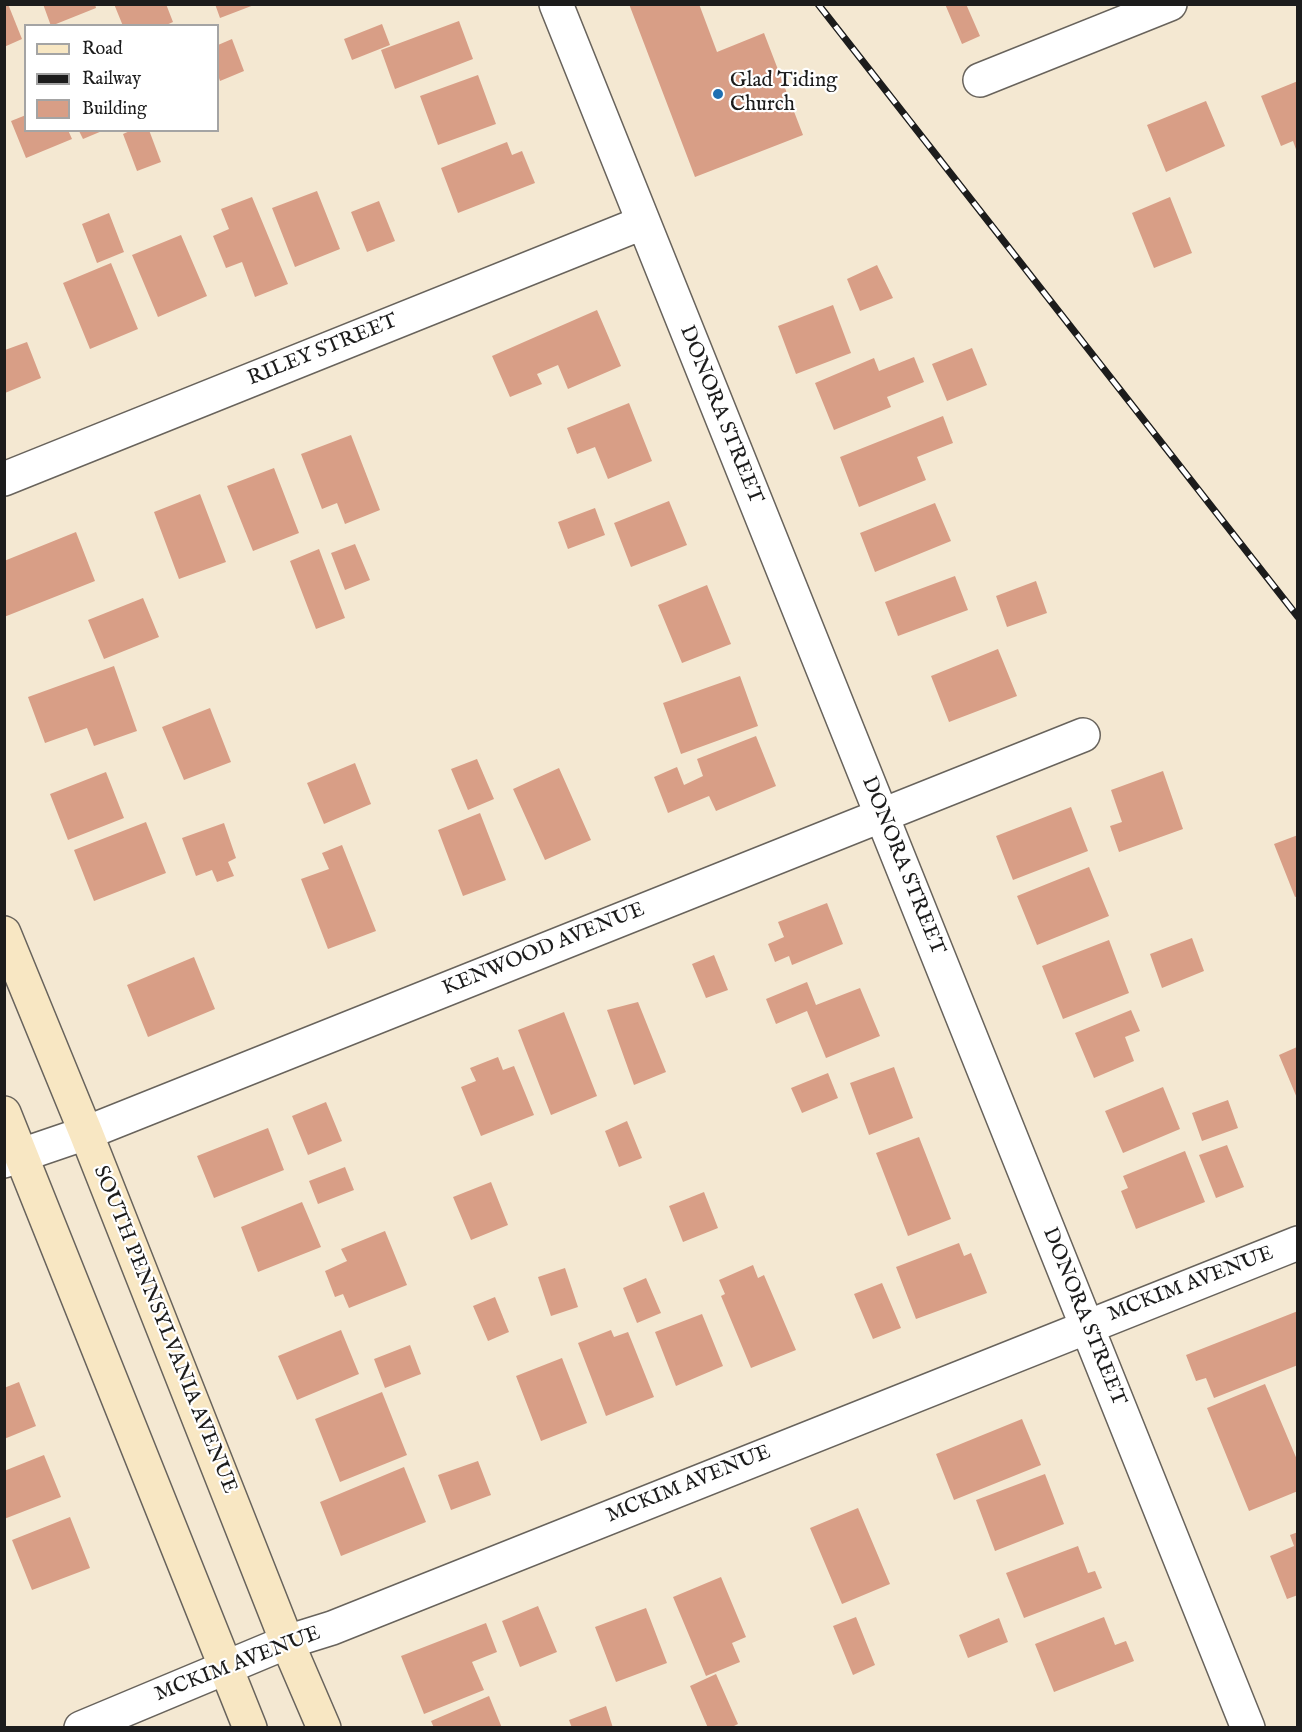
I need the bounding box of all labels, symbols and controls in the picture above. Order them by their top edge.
legend [24,24,219,132]
text: Road [82,38,123,61]
text: Railway [82,68,141,91]
place label: Glad Tiding Church [730,69,838,119]
marker: Glad Tiding Church [711,87,725,101]
text: Building [82,98,147,121]
street label: RILEY STREET [244,309,402,393]
street label: DONORA STREET [673,322,767,508]
street label: DONORA STREET [855,773,949,959]
street label: KENWOOD AVENUE [439,898,649,1002]
street label: SOUTH PENNSYLVANIA AVENUE [87,1162,241,1498]
street label: DONORA STREET [1036,1224,1130,1410]
street label: MCKIM AVENUE [1105,1242,1277,1328]
street label: MCKIM AVENUE [603,1441,775,1529]
street label: MCKIM AVENUE [152,1622,324,1708]

